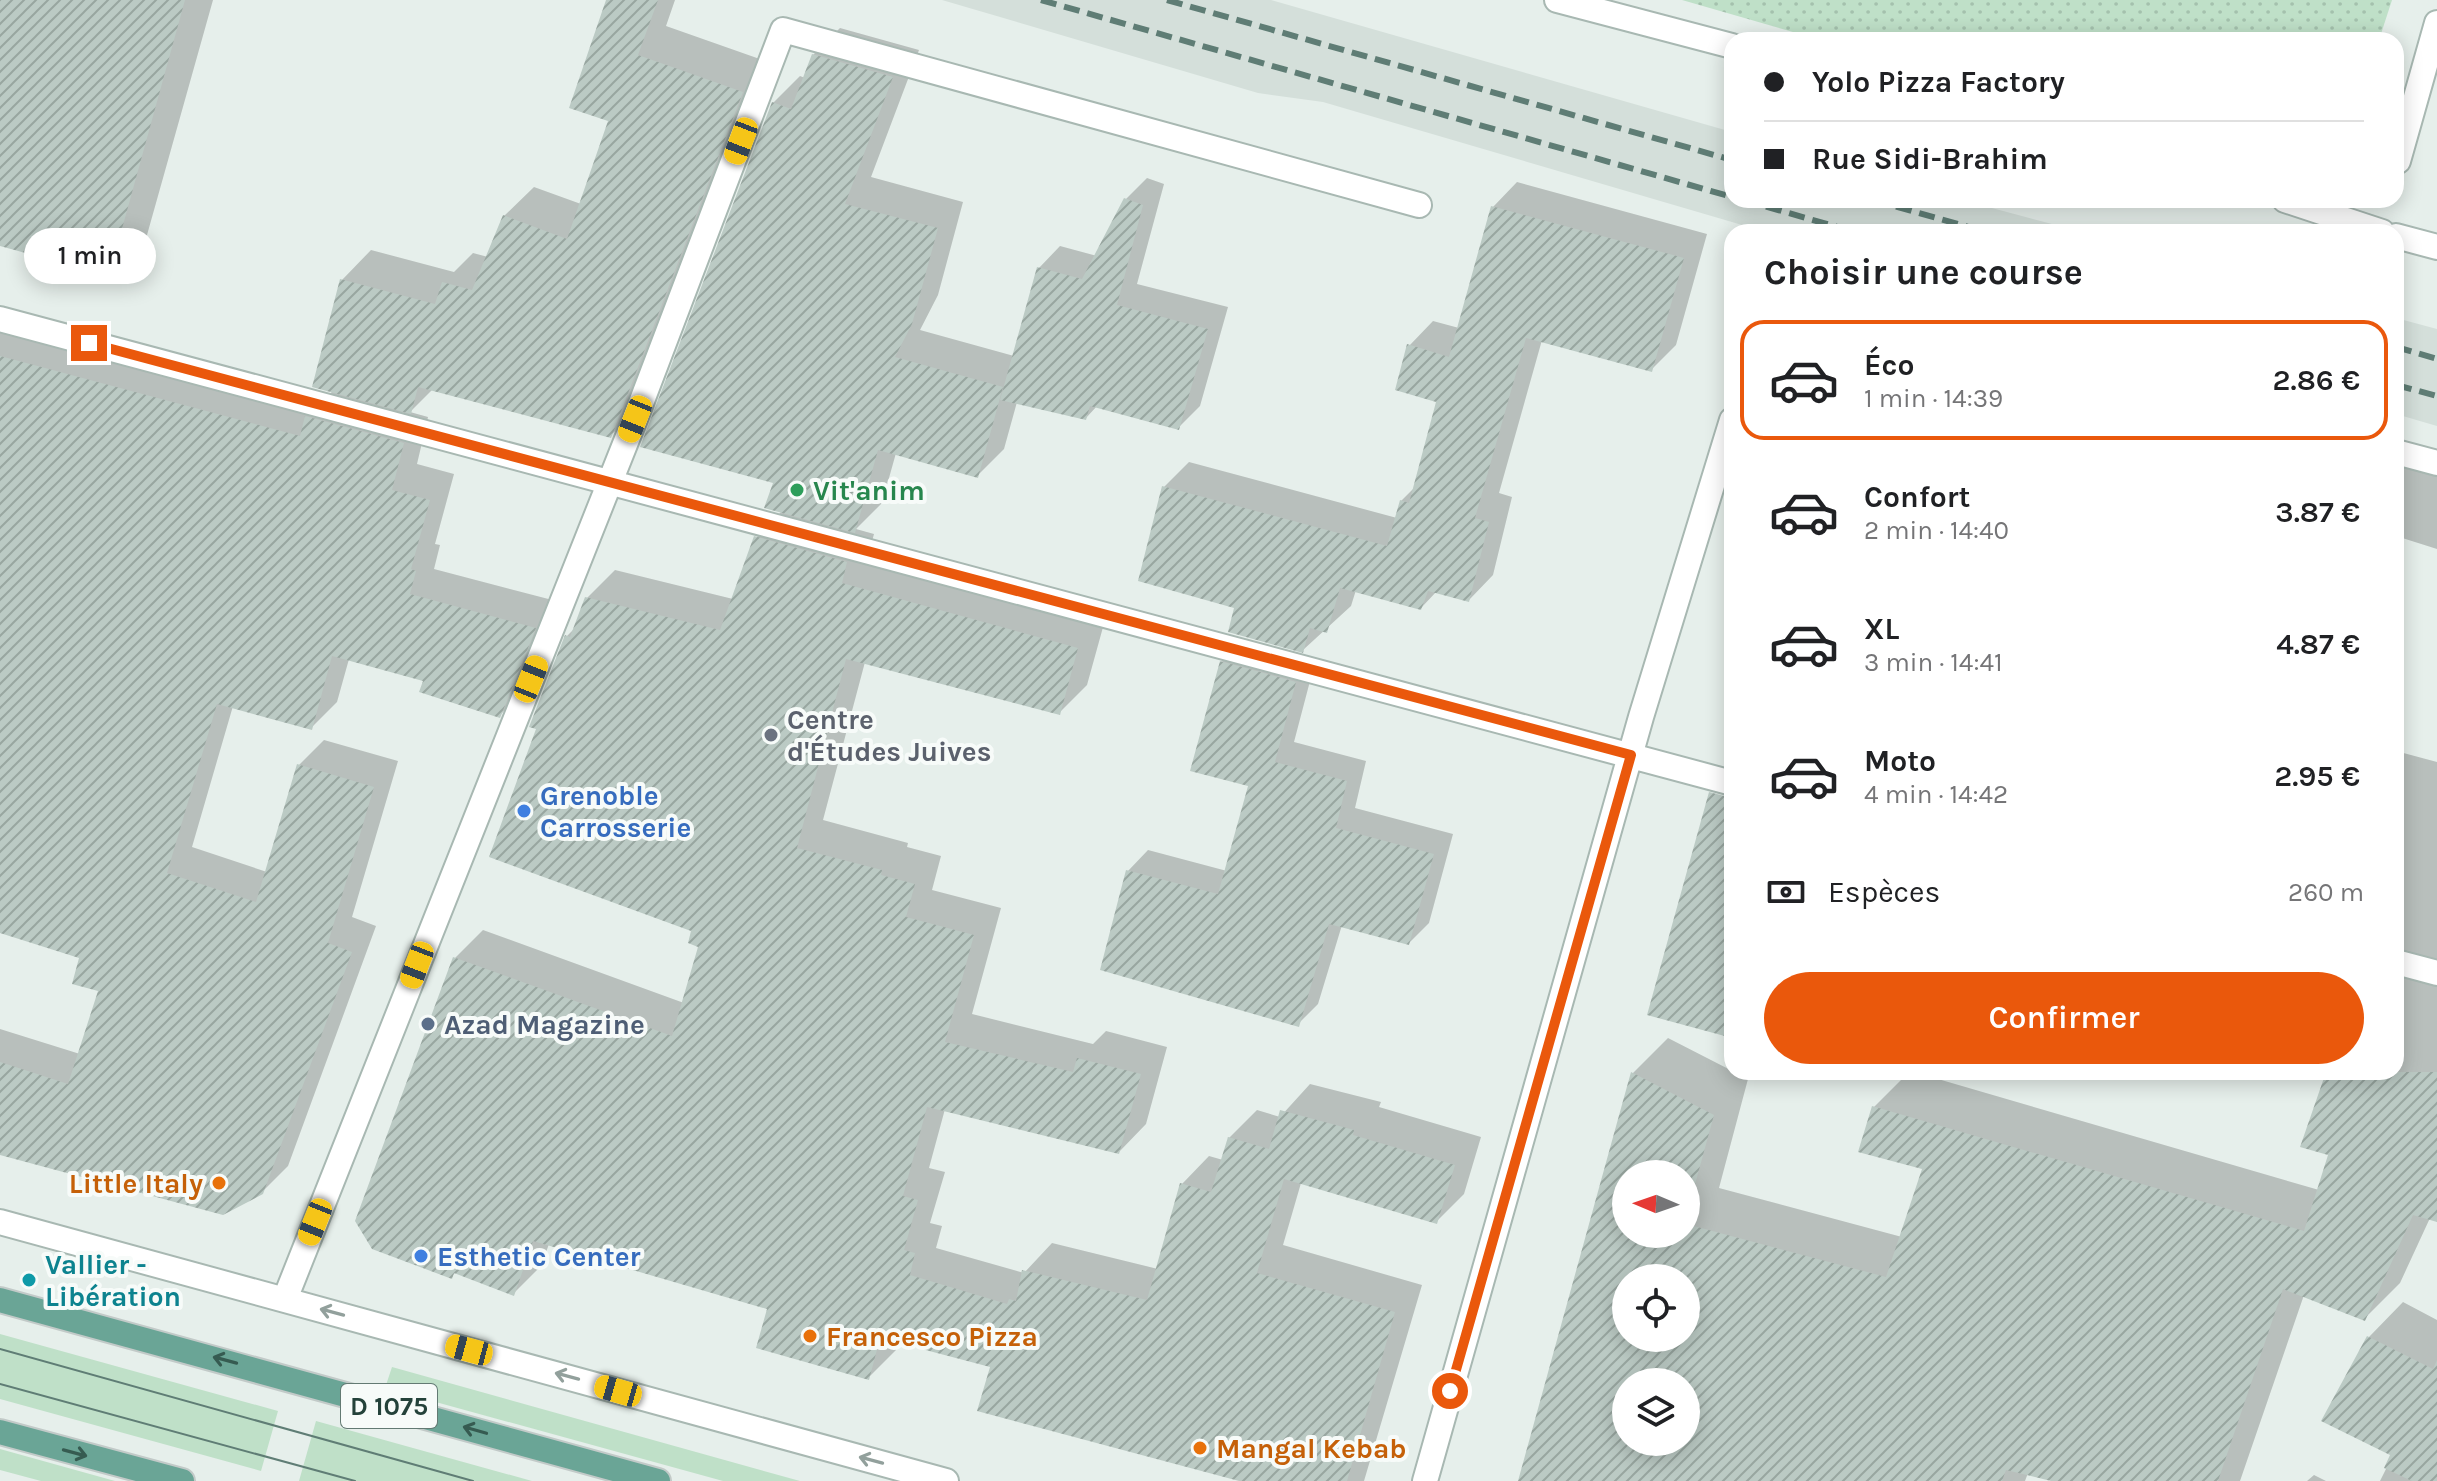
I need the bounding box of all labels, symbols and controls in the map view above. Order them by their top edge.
text: Yolo Pizza Factory [1812,64,2065,100]
car [721,114,761,168]
text: Rue Sidi-Brahim [1812,141,2048,177]
callout: 1 min [23,227,155,283]
text: 1 min [58,240,122,271]
text: Choisir une course [1764,251,2083,293]
route end [71,325,107,361]
icon: car [1768,344,1840,416]
text: Éco [1864,347,1914,383]
text: 2.86 € [2273,362,2360,398]
text: 1 min · 14:39 [1864,383,2003,414]
car [615,392,655,446]
place label: Vit'anim [813,474,925,507]
icon: car [1768,476,1840,548]
text: Confort [1864,479,1970,515]
marker: Vit'anim [788,481,806,499]
text: 3.87 € [2275,494,2360,530]
text: 2 min · 14:40 [1864,515,2009,546]
icon: car [1768,608,1840,680]
text: XL [1864,611,1899,647]
text: 4.87 € [2276,626,2360,662]
text: 3 min · 14:41 [1864,647,2003,678]
car [511,652,551,706]
place label: Centre d'Études Juives [787,703,991,768]
marker: Centre d'Études Juives [762,726,780,744]
icon: car [1768,740,1840,812]
text: Moto [1864,743,1936,779]
text: 2.95 € [2274,758,2360,794]
place label: Grenoble Carrosserie [540,779,691,844]
text: 4 min · 14:42 [1864,779,2008,810]
marker: Grenoble Carrosserie [515,802,533,820]
icon: cash [1764,870,1808,914]
text: Espèces [1828,874,1940,910]
text: 260 m [2288,877,2364,908]
car [397,938,437,992]
button: Confirmer [1764,972,2364,1064]
place label: Azad Magazine [444,1008,645,1041]
marker: Azad Magazine [419,1015,437,1033]
north arrow [1612,1160,1700,1248]
map controls [1612,1160,1700,1456]
place label: Little Italy [69,1167,203,1200]
marker: Little Italy [210,1174,228,1192]
car [295,1195,335,1249]
place label: Esthetic Center [437,1240,641,1273]
marker: Esthetic Center [412,1247,430,1265]
place label: Vallier - Libération [45,1248,181,1313]
button: locate [1612,1264,1700,1352]
marker: Vallier - Libération [20,1271,38,1289]
one-way arrow [320,1303,346,1318]
place label: Francesco Pizza [826,1320,1038,1353]
marker: Francesco Pizza [801,1327,819,1345]
car [443,1332,495,1368]
one-way arrow [212,1352,238,1367]
one-way arrow [554,1368,580,1383]
button: layers [1612,1368,1700,1456]
car [592,1373,644,1409]
route start [1432,1373,1468,1409]
road number: D 1075 [341,1384,437,1428]
one-way arrow [463,1422,489,1437]
place label: Mangal Kebab [1216,1432,1407,1465]
marker: Mangal Kebab [1191,1439,1209,1457]
one-way arrow [62,1446,88,1461]
one-way arrow [859,1452,885,1467]

